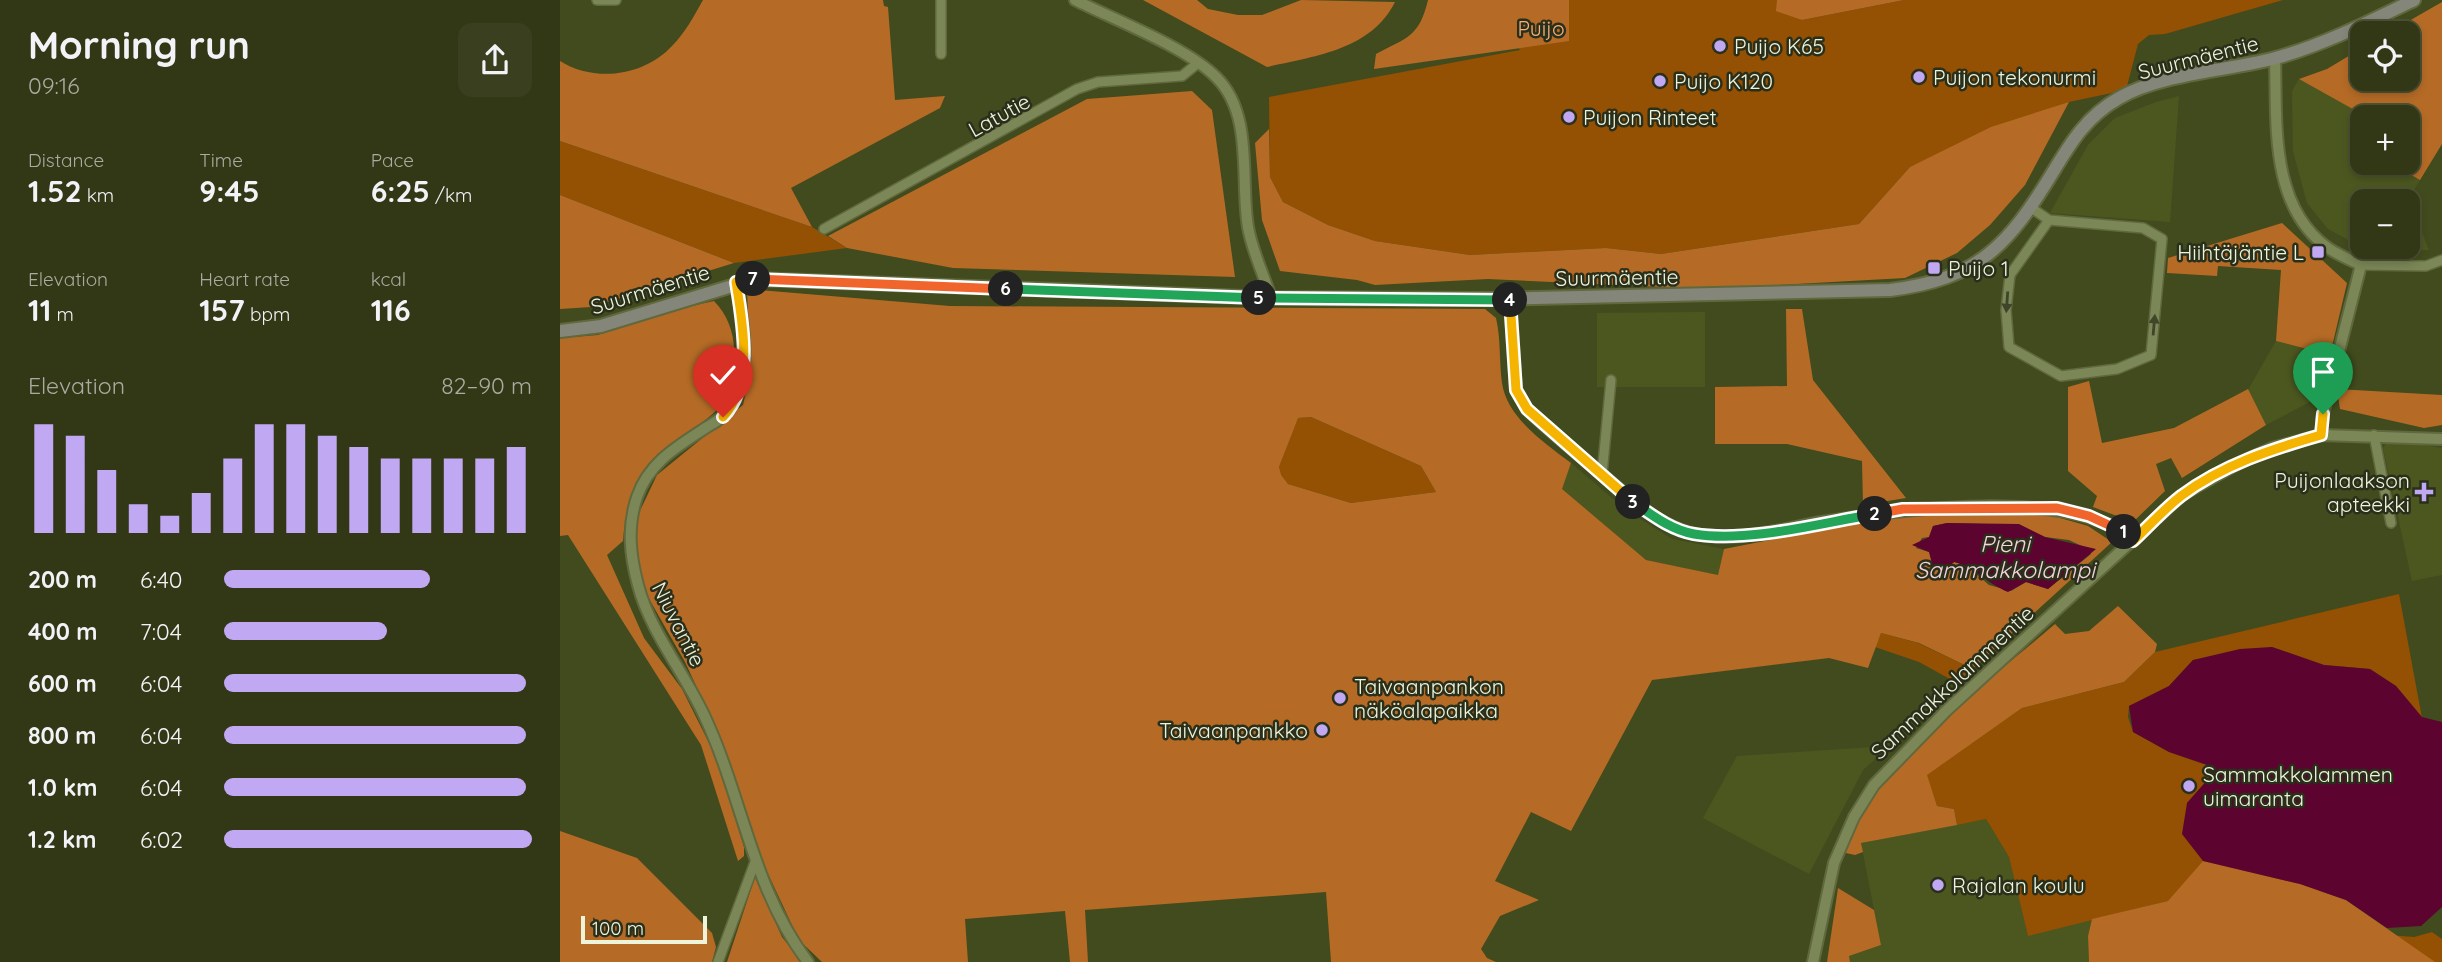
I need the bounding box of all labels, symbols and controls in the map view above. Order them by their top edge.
park label: Puijo [1517,15,1565,41]
text: Morning run [28,21,250,69]
map controls [2350,21,2420,259]
button: locate [2350,21,2420,91]
button: share [458,23,532,97]
street label: Suurmäentie [2135,29,2261,85]
place label: Puijo K65 [1734,33,1824,59]
marker: Puijo K65 [1712,38,1728,54]
place label: Puijon tekonurmi [1933,64,2096,90]
place label: Puijo K120 [1674,68,1773,94]
marker: Puijon tekonurmi [1911,69,1927,85]
text: 09:16 [28,71,80,100]
marker: Puijo K120 [1652,73,1668,89]
street label: Latutie [964,88,1034,142]
place label: Puijon Rinteet [1583,104,1717,130]
button: + [2350,105,2420,175]
marker: Puijon Rinteet [1561,109,1577,125]
text: Distance [28,148,104,172]
text: Time [199,148,243,172]
text: Pace [371,148,414,172]
text: 1.52 [28,172,82,210]
text: 9:45 [199,172,259,210]
text: 6:25 [371,172,430,210]
text: km [82,183,114,207]
text: /km [430,183,472,207]
button: − [2350,189,2420,259]
place label: Hiihtäjäntie L [2177,239,2304,265]
marker: Hiihtäjäntie L [2310,244,2326,260]
place label: Puijo 1 [1948,255,2009,281]
street label: Suurmäentie [587,259,713,319]
marker: Puijo 1 [1926,260,1942,276]
pin: 7 [736,262,770,296]
street label: Suurmäentie [1555,263,1679,291]
text: 7 [747,266,758,290]
text: Elevation [28,267,108,291]
text: Heart rate [199,267,290,291]
text: kcal [371,267,406,291]
pin: 6 [988,272,1024,306]
text: 6 [1000,276,1011,300]
pin: 5 [1242,280,1276,316]
pin: 4 [1492,282,1528,318]
text: 5 [1253,285,1264,309]
text: 4 [1504,287,1515,311]
text: 11 [28,291,51,329]
text: 157 [199,291,245,329]
text: 116 [371,291,411,329]
one-way arrow [2001,291,2012,313]
text: m [51,302,74,326]
text: bpm [245,302,290,326]
one-way arrow [2149,314,2160,336]
pin [2293,342,2353,414]
pin [693,345,753,417]
icon: arrive [2304,353,2342,391]
icon: check [704,356,742,394]
text: Elevation [28,371,125,400]
text: 82–90 m [441,371,532,400]
place label: Puijonlaakson apteekki [2274,467,2410,517]
pin: 3 [1616,484,1650,520]
marker: Puijonlaakson apteekki [2416,484,2432,500]
text: 3 [1627,489,1638,513]
pin: 2 [1858,496,1892,532]
text: 2 [1869,501,1880,525]
pin: 1 [2106,514,2142,550]
text: 1 [2120,519,2127,543]
water label: Pieni Sammakkolampi [1915,529,2098,584]
text: 200 m [28,565,97,594]
text: 6:40 [140,565,182,594]
street label: Niuvantie [647,577,711,671]
street label: Sammakkolammentie [1865,600,2039,764]
text: 400 m [28,617,97,646]
text: 7:04 [140,617,182,646]
text: 600 m [28,669,97,698]
text: 6:04 [140,669,182,698]
place label: Taivaanpankon näköalapaikka [1354,673,1504,723]
marker: Taivaanpankon näköalapaikka [1332,690,1348,706]
place label: Taivaanpankko [1159,717,1308,743]
text: 800 m [28,721,97,750]
text: 6:04 [140,721,182,750]
marker: Taivaanpankko [1314,722,1330,738]
place label: Sammakkolammen uimaranta [2203,761,2393,811]
text: 1.0 km [28,773,98,802]
text: 6:04 [140,773,182,802]
marker: Sammakkolammen uimaranta [2181,778,2197,794]
text: 1.2 km [28,825,97,854]
text: 6:02 [140,825,183,854]
place label: Rajalan koulu [1952,872,2085,898]
marker: Rajalan koulu [1930,877,1946,893]
scale bar [581,913,707,945]
text: 100 m [592,916,644,940]

